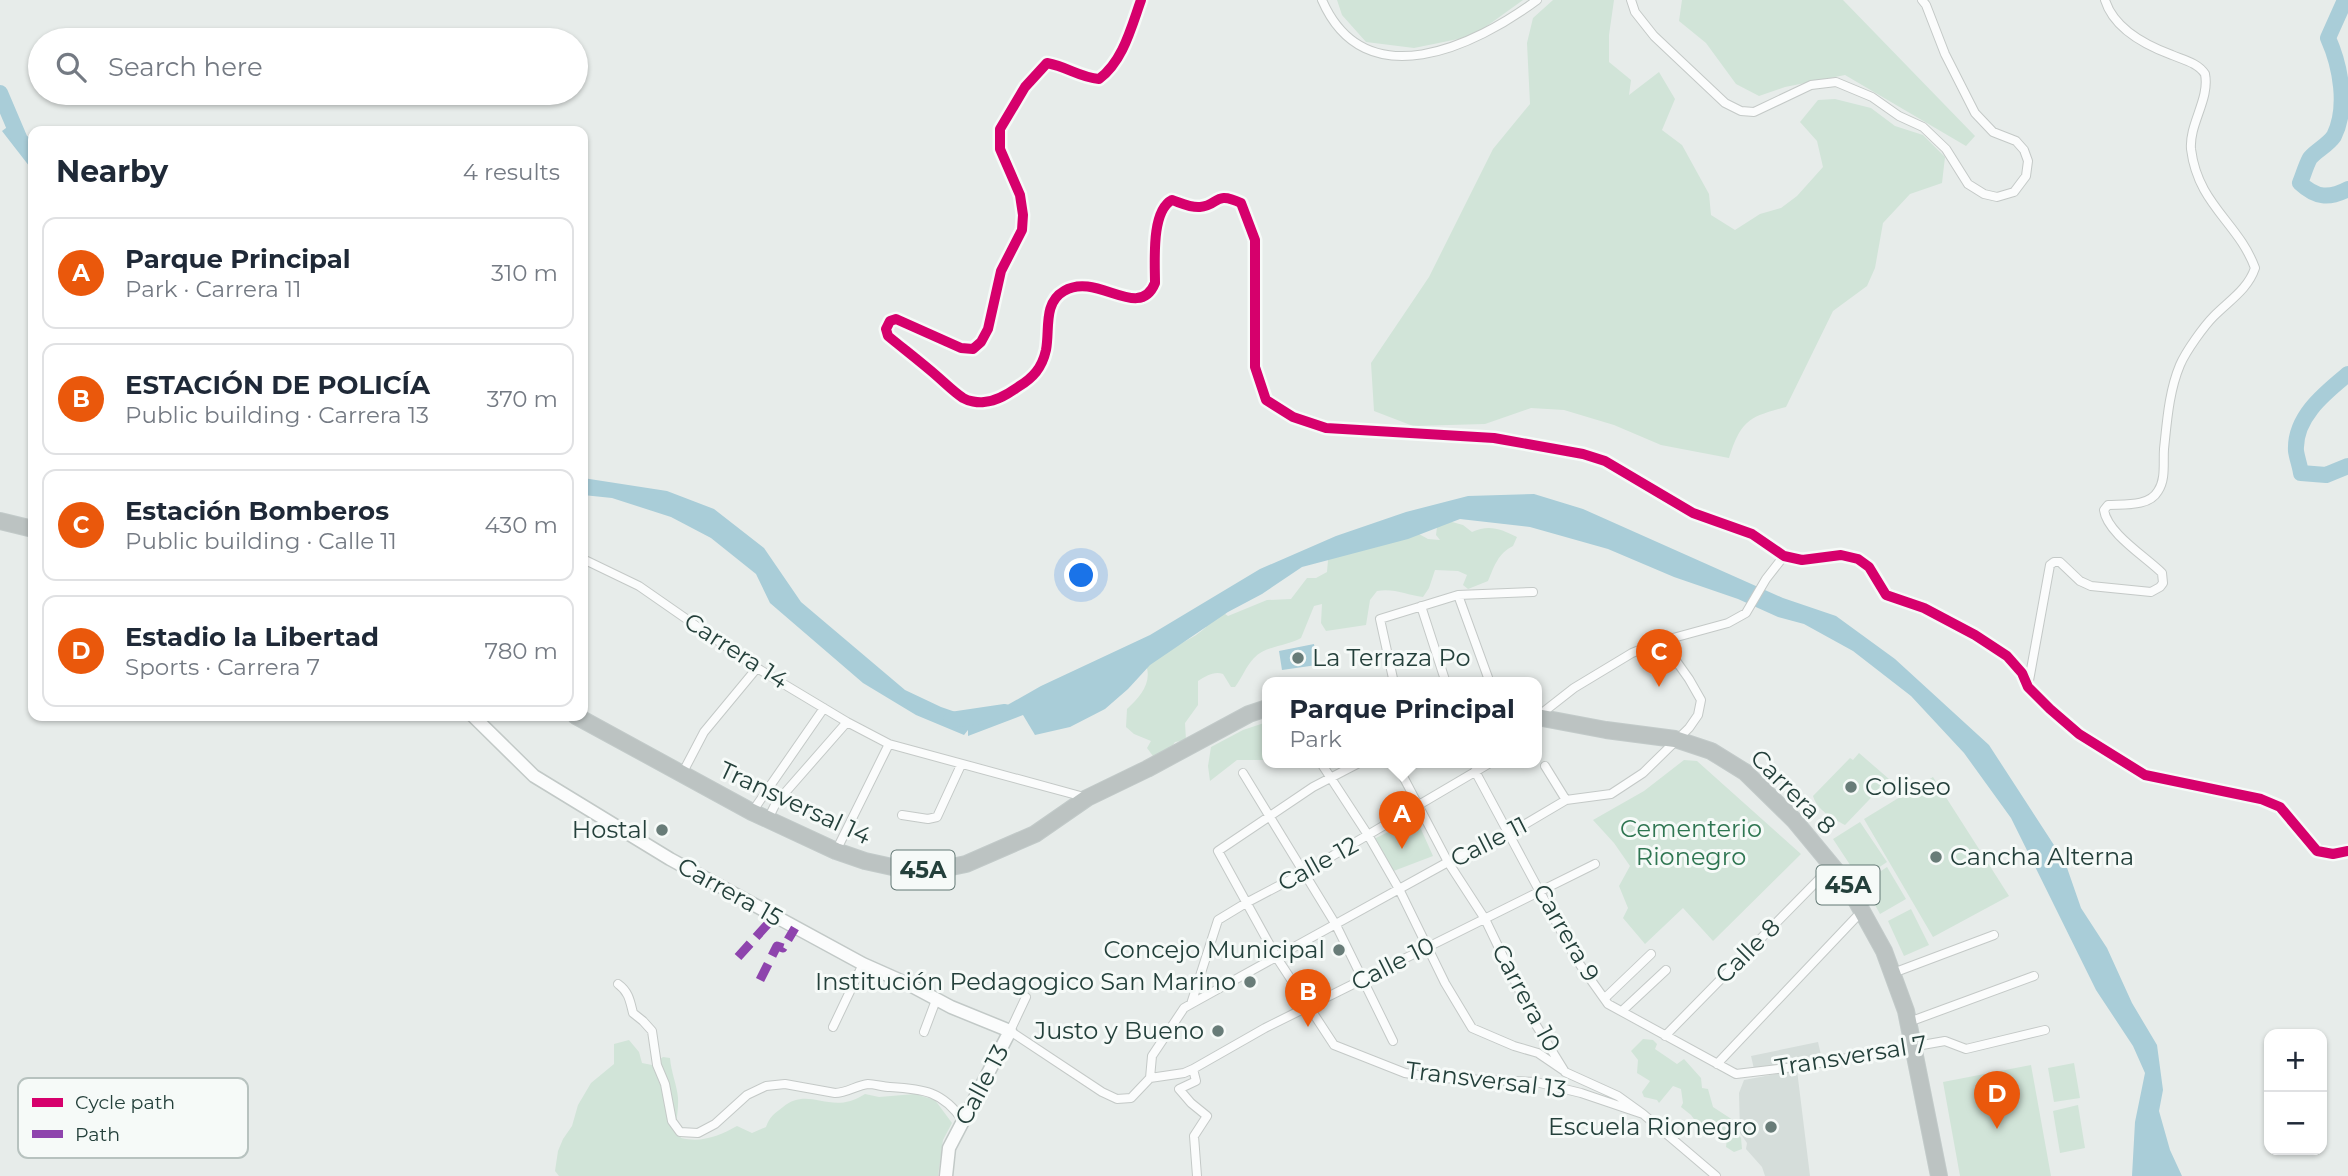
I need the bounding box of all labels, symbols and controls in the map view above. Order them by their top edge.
search box [28,28,588,105]
icon: search [52,48,90,86]
text: Search here [108,51,263,83]
text: Nearby [56,153,168,190]
text: 4 results [463,158,560,186]
text: Parque Principal [125,243,351,275]
text: A [72,259,90,287]
text: 310 m [491,259,558,287]
text: Park · Carrera 11 [125,275,301,303]
text: ESTACIÓN DE POLICÍA [125,369,430,401]
text: B [72,385,90,413]
text: 370 m [487,385,558,413]
text: Public building · Carrera 13 [125,401,429,429]
text: Estación Bomberos [125,495,389,527]
text: C [73,511,89,539]
text: 430 m [485,511,558,539]
text: Public building · Calle 11 [125,527,397,555]
your location [1064,558,1098,592]
street label: Carrera 14 [679,606,794,695]
text: Estadio la Libertad [125,621,379,653]
pin: C [1636,629,1682,687]
text: D [72,637,91,665]
text: 780 m [485,637,558,665]
place label: La Terraza Po [1312,643,1470,672]
marker: La Terraza Po [1290,650,1306,666]
text: Sports · Carrera 7 [125,653,320,681]
popup [1262,677,1542,768]
text: Parque Principal [1289,693,1515,725]
text: Park [1289,725,1342,753]
street label: Carrera 8 [1745,743,1842,840]
street label: Transversal 14 [715,755,876,850]
place label: Coliseo [1865,772,1951,801]
marker: Coliseo [1843,779,1859,795]
pin: A [1379,791,1425,849]
street label: Calle 11 [1446,810,1532,873]
park label: Cementerio Rionegro [1620,814,1762,871]
place label: Hostal [572,815,648,844]
marker: Hostal [654,822,670,838]
street label: Calle 12 [1273,830,1363,897]
place label: Cancha Alterna [1950,842,2134,871]
marker: Cancha Alterna [1928,849,1944,865]
road number: 45A [892,850,954,890]
street label: Carrera 15 [673,851,788,932]
road number: 45A [1816,866,1880,904]
street label: Carrera 9 [1527,879,1606,987]
street label: Calle 8 [1709,912,1786,989]
street label: Calle 10 [1346,930,1439,997]
place label: Concejo Municipal [1103,935,1325,964]
street label: Carrera 10 [1486,939,1567,1057]
marker: Concejo Municipal [1331,942,1347,958]
place label: Institución Pedagogico San Marino [815,967,1236,996]
pin: B [1285,969,1331,1027]
marker: Institución Pedagogico San Marino [1242,974,1258,990]
place label: Justo y Bueno [1033,1016,1204,1045]
marker: Justo y Bueno [1210,1023,1226,1039]
street label: Transversal 7 [1773,1029,1929,1082]
map controls [2264,1029,2327,1155]
button: + [2264,1029,2327,1092]
street label: Calle 13 [948,1040,1015,1130]
street label: Transversal 13 [1404,1055,1568,1104]
pin: D [1974,1071,2020,1129]
legend [18,1078,248,1158]
text: Cycle path [75,1091,175,1114]
button: − [2264,1092,2327,1155]
place label: Escuela Rionegro [1548,1112,1757,1141]
marker: Escuela Rionegro [1763,1119,1779,1135]
text: Path [75,1123,120,1146]

